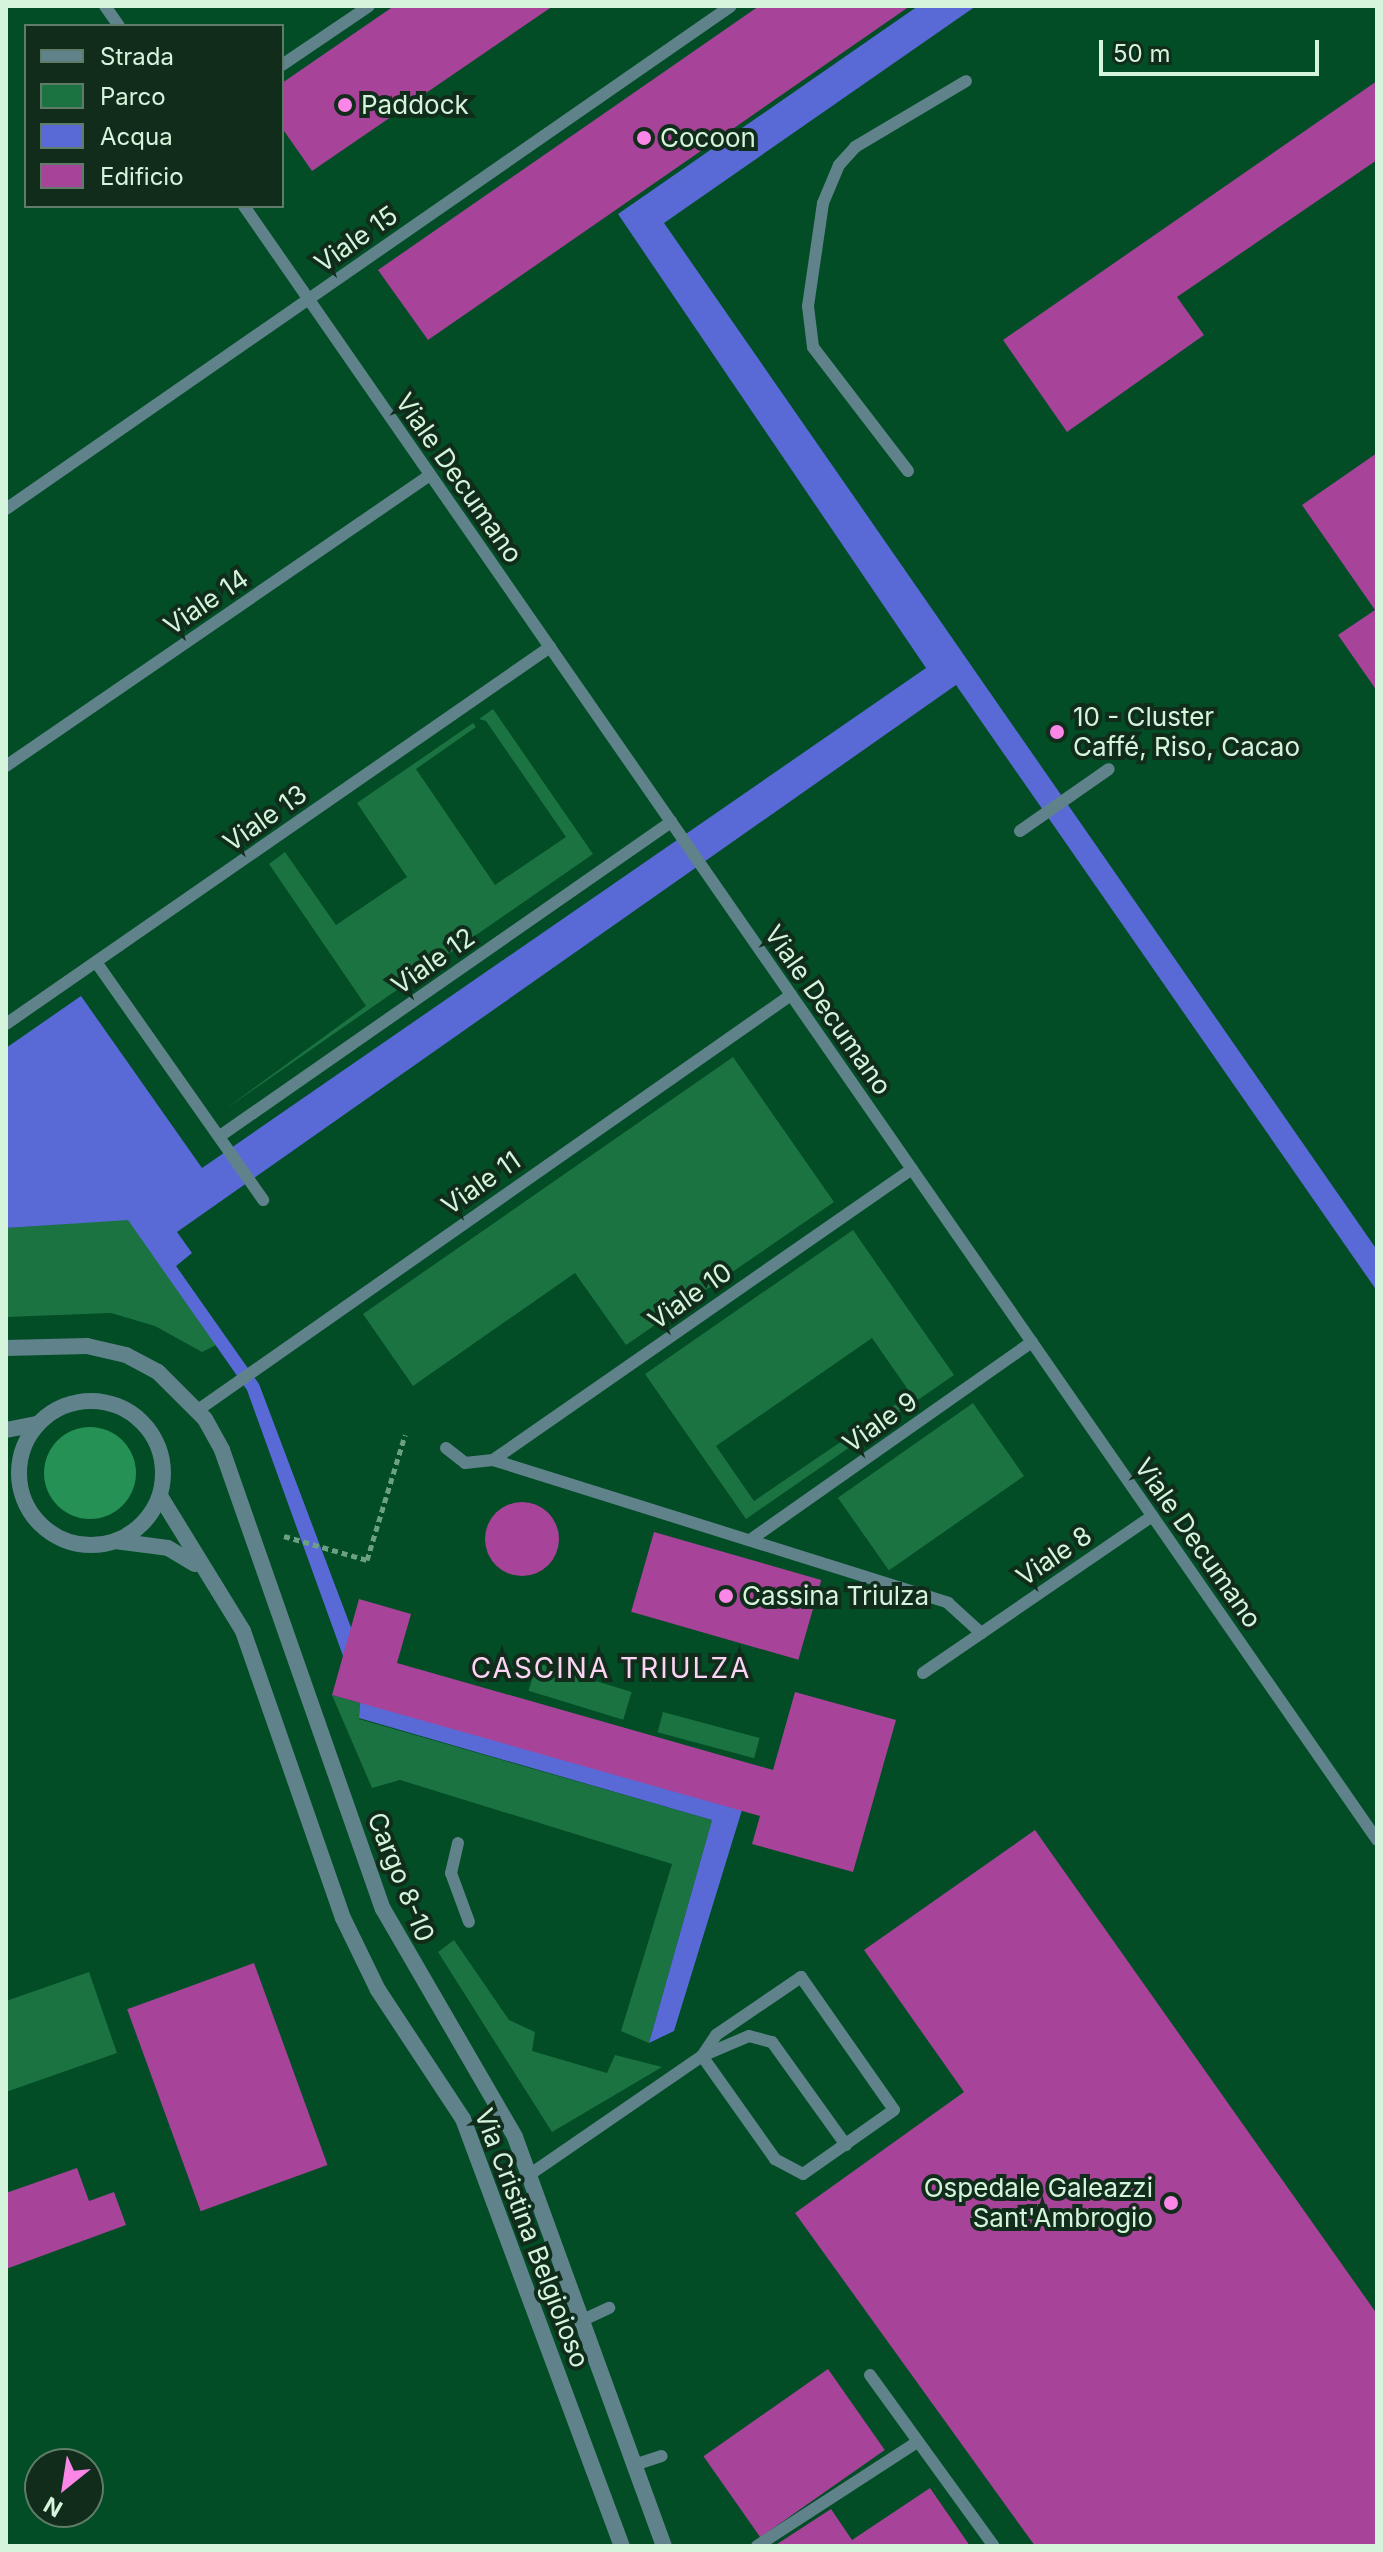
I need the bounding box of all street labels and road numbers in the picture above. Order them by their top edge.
street label: Viale 15 [309,199,403,279]
street label: Viale Decumano [389,387,529,569]
street label: Viale 14 [158,563,254,641]
street label: Viale 13 [217,778,313,858]
street label: Viale Decumano [758,919,898,1101]
street label: Viale 12 [386,921,480,1001]
street label: Viale 11 [436,1145,526,1221]
street label: Viale 10 [642,1256,738,1336]
street label: Viale 9 [837,1385,923,1459]
street label: Viale Decumano [1128,1452,1268,1634]
street label: Viale 8 [1011,1520,1097,1592]
street label: Cargo 8-10 [361,1808,441,1946]
street label: Via Cristina Belgioioso [468,2104,596,2372]

